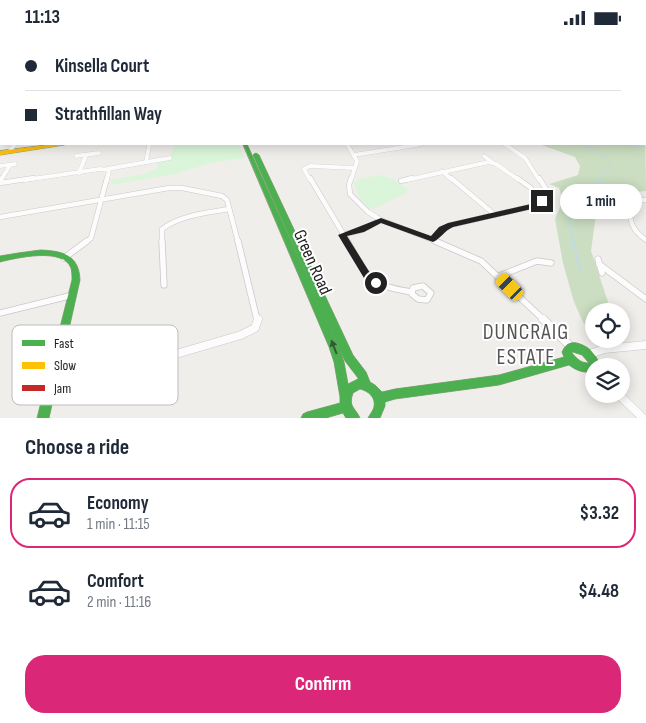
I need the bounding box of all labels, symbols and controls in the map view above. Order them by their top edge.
text: 11:13 [25,6,60,29]
text: Kinsella Court [55,55,149,78]
text: Strathfillan Way [55,103,162,126]
callout: 1 min [560,183,642,219]
route end [531,190,553,212]
text: 1 min [586,192,616,211]
street label: Green Road [289,226,336,298]
car [494,271,525,303]
route start [365,272,387,294]
map controls [585,303,630,403]
button: locate [585,303,630,348]
district label: DUNCRAIG ESTATE [483,319,569,371]
legend [12,325,178,405]
text: Fast [54,335,74,352]
one-way arrow [330,340,337,355]
text: Slow [54,357,76,374]
button: layers [585,358,630,403]
text: Jam [53,380,71,397]
text: Choose a ride [25,434,129,461]
icon: car [27,491,72,536]
text: Economy [87,492,149,515]
text: $3.32 [580,502,619,525]
text: 1 min · 11:15 [87,515,150,534]
icon: car [27,569,72,614]
text: Comfort [87,570,144,593]
text: $4.48 [578,580,619,603]
text: 2 min · 11:16 [87,593,151,612]
button: Confirm [25,655,621,713]

